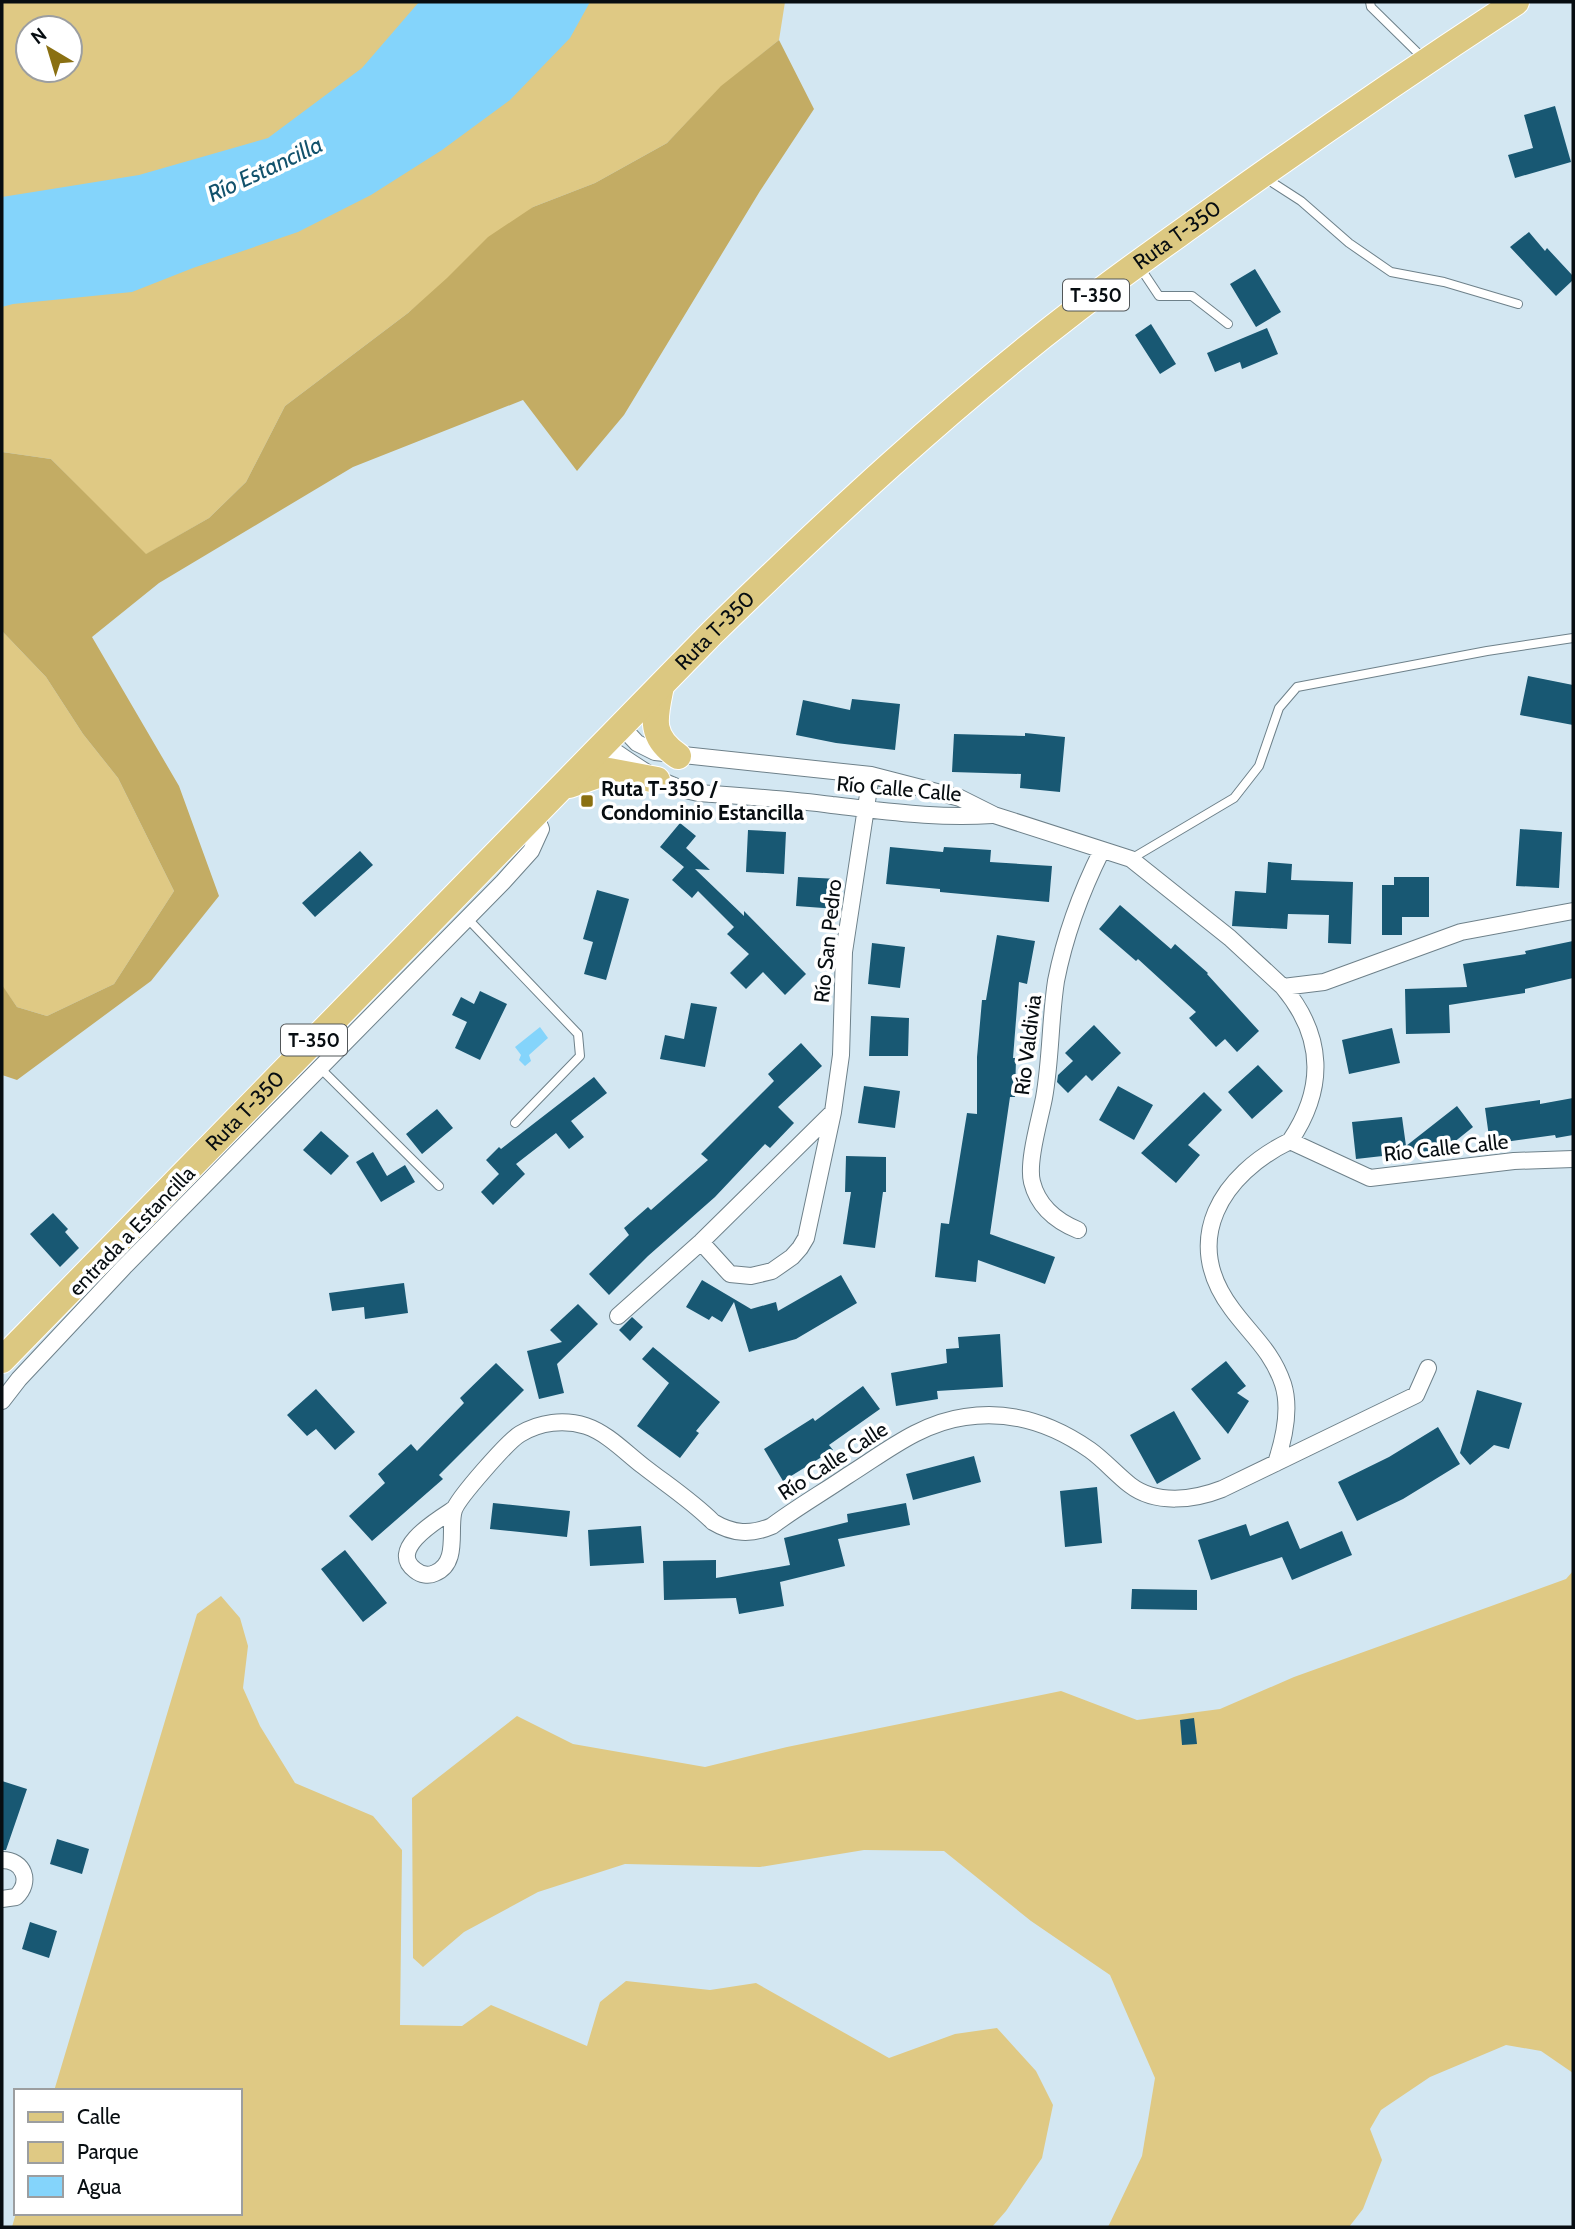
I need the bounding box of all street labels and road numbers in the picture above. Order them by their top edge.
street label: Ruta T-350 [1128,195,1226,275]
road number: T-350 [1063,280,1129,310]
street label: Ruta T-350 [670,586,760,675]
street label: Río Calle Calle [836,771,963,806]
street label: Río San Pedro [809,878,846,1004]
street label: Río Valdivia [1009,993,1046,1097]
road number: T-350 [281,1024,347,1056]
street label: Ruta T-350 [200,1066,289,1156]
street label: Río Calle Calle [1382,1129,1510,1166]
street label: entrada a Estancilla [63,1161,200,1301]
street label: Río Calle Calle [773,1416,892,1505]

